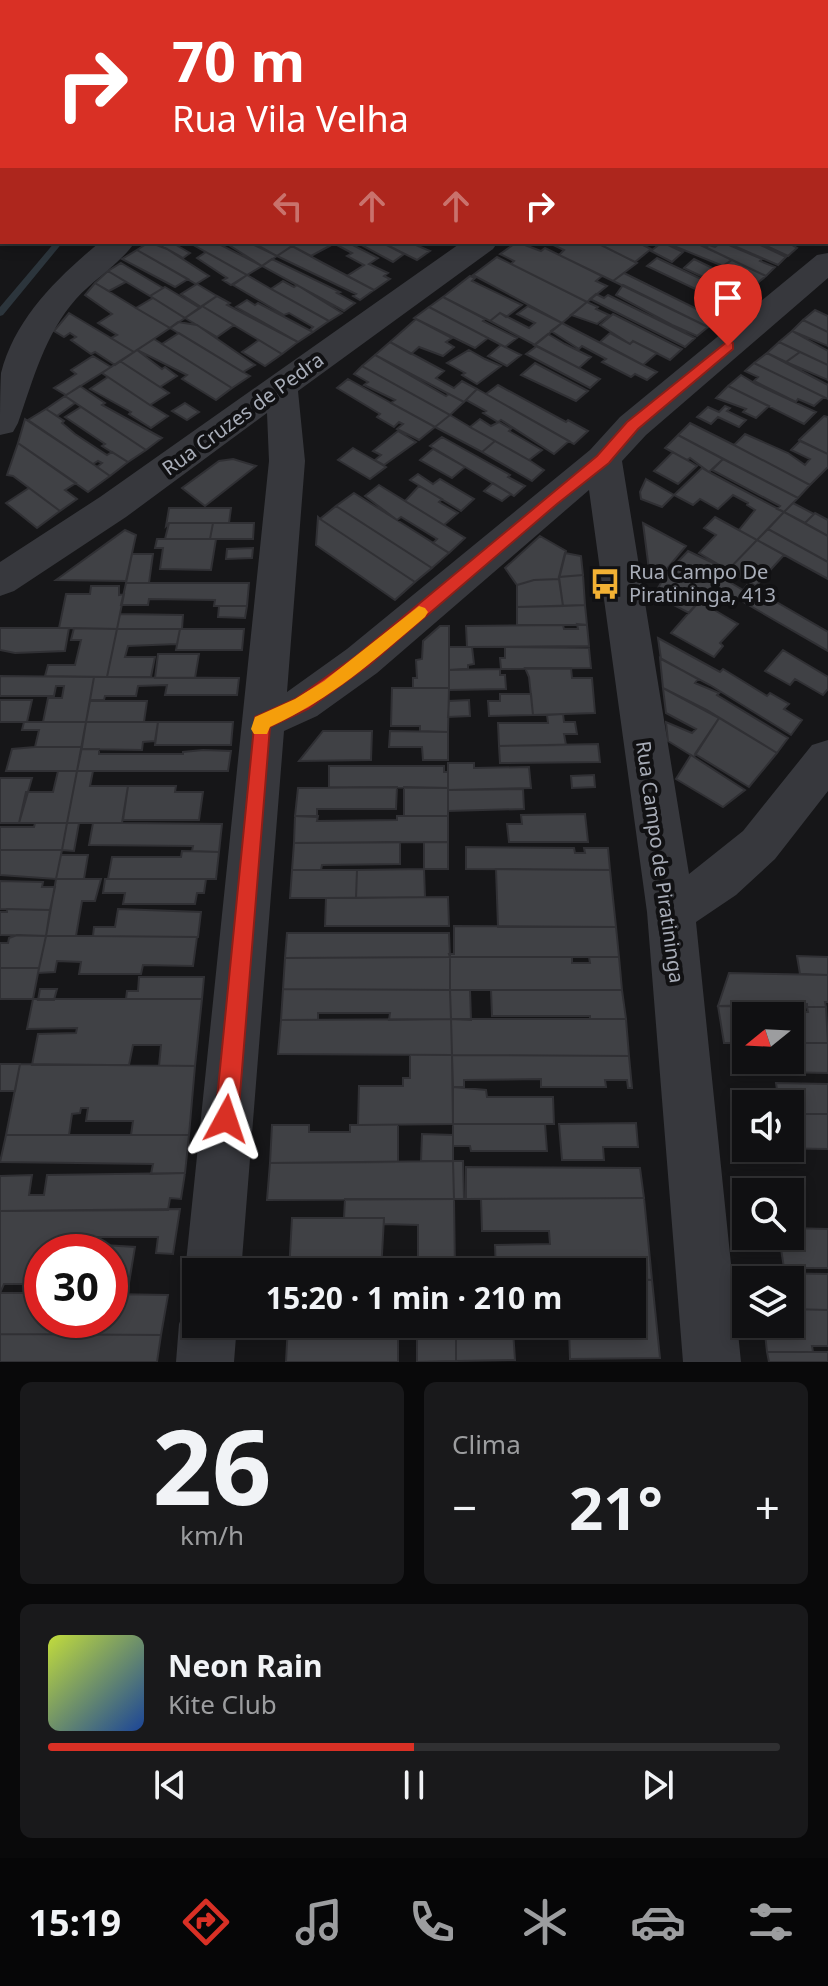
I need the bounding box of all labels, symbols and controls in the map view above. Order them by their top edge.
text: 70 m [172,22,305,98]
icon: right [40,32,144,136]
text: Rua Vila Velha [172,94,409,143]
icon: left [266,184,310,228]
icon: ahead [350,184,394,228]
icon: ahead [434,184,478,228]
icon: right [518,184,562,228]
pin [694,264,762,346]
icon: arrive [706,276,750,320]
street label: Rua Cruzes de Pedra [157,346,329,481]
place label: Rua Campo De Piratininga, 413 [629,558,776,608]
bus stop icon: Rua Campo De Piratininga, 413 [588,567,622,601]
street label: Rua Campo de Piratininga [630,739,691,985]
north arrow [732,1002,804,1074]
map controls [732,1002,804,1338]
position arrow [184,1077,268,1161]
button: sound [732,1090,804,1162]
button: search [732,1178,804,1250]
speed limit sign: 30 [24,1234,128,1338]
button: layers [732,1266,804,1338]
text: 15:20 · 1 min · 210 m [266,1277,562,1318]
text: 26 [153,1394,271,1535]
text: Clima [452,1426,521,1462]
text: 21° [569,1466,663,1548]
text: − [452,1477,477,1537]
text: + [755,1477,780,1537]
text: km/h [180,1517,244,1553]
text: Neon Rain [168,1645,322,1686]
text: Kite Club [168,1686,277,1722]
icon: previous [148,1763,192,1807]
icon: pause [392,1763,436,1807]
icon: next [636,1763,680,1807]
icon: directions [178,1894,234,1950]
icon: music [291,1894,347,1950]
icon: phone [404,1894,460,1950]
icon: climate [517,1894,573,1950]
icon: car [630,1894,686,1950]
icon: filters [743,1894,799,1950]
text: 15:19 [29,1898,121,1947]

